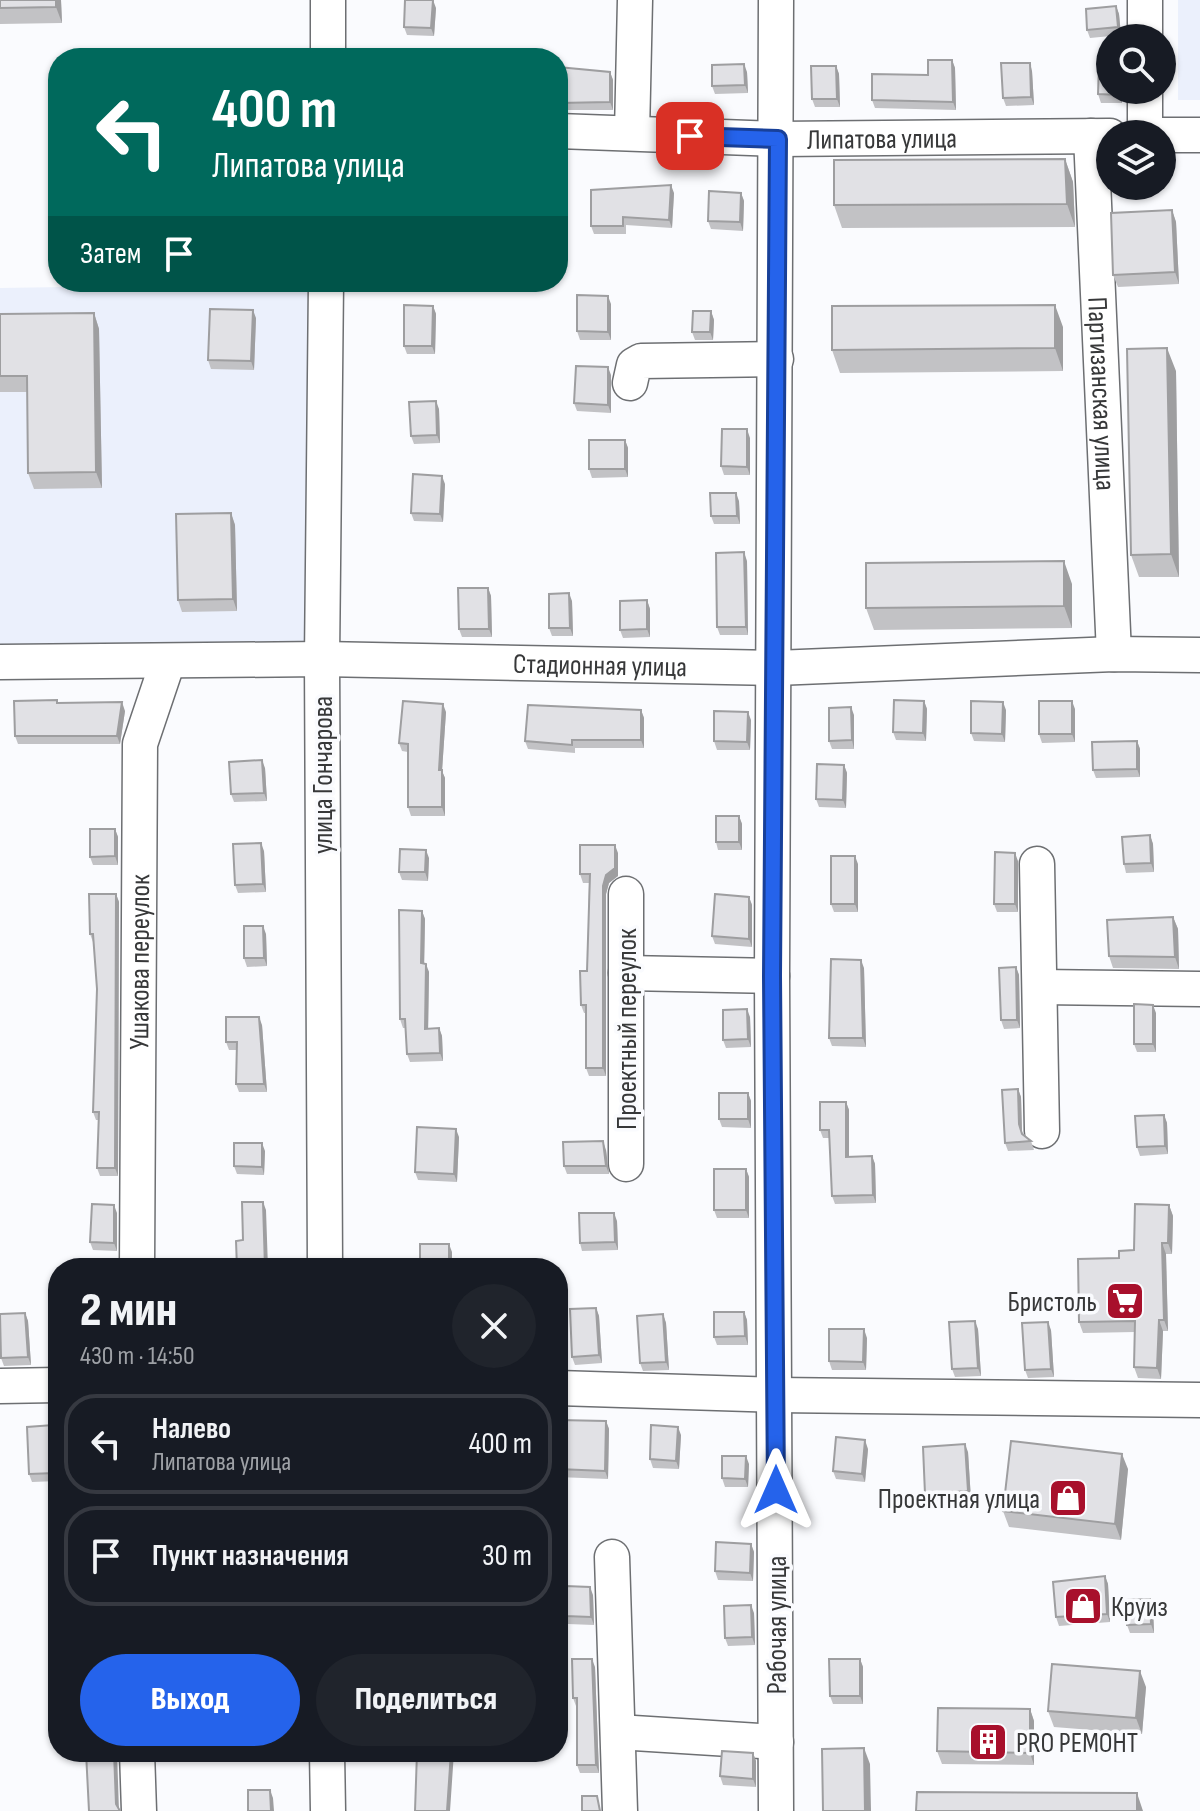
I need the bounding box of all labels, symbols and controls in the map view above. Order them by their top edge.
map controls [1096,24,1176,200]
button: search [1096,24,1176,104]
text: 400 m [212,77,337,144]
icon: left [80,80,184,184]
pin [656,102,724,170]
icon: arrive [668,114,712,158]
button: layers [1096,120,1176,200]
street label: Липатова улица [807,122,957,157]
text: Липатова улица [212,145,405,188]
icon: arrive [157,232,201,276]
text: Затем [80,236,141,272]
street label: Партизанская улица [1080,296,1122,492]
street label: Стадионная улица [513,648,687,684]
street label: улица Гончарова [307,696,340,854]
street label: Ушакова переулок [123,874,157,1050]
street label: Проектный переулок [611,928,644,1130]
supermarket icon: Бристоль [1104,1280,1146,1322]
text: 2 мин [80,1282,177,1339]
button: close [452,1284,536,1368]
place label: Бристоль [1007,1286,1097,1319]
text: 430 m · 14:50 [80,1341,195,1372]
text: Налево [152,1411,231,1447]
icon: left [84,1422,128,1466]
text: 400 m [469,1426,532,1462]
text: Липатова улица [152,1447,291,1478]
position arrow [734,1448,818,1532]
shop icon: Проектная улица [1047,1477,1089,1519]
place label: Проектная улица [878,1483,1040,1516]
icon: arrive [84,1534,128,1578]
text: Пункт назначения [152,1538,349,1574]
text: 30 m [482,1538,532,1574]
street label: Рабочая улица [761,1556,794,1694]
shop icon: Круиз [1062,1585,1104,1627]
place label: Круиз [1111,1591,1168,1624]
button: Выход [80,1654,300,1746]
button: Поделиться [316,1654,536,1746]
building icon: PRO РЕМОНТ [967,1721,1009,1763]
place label: PRO РЕМОНТ [1016,1727,1138,1760]

